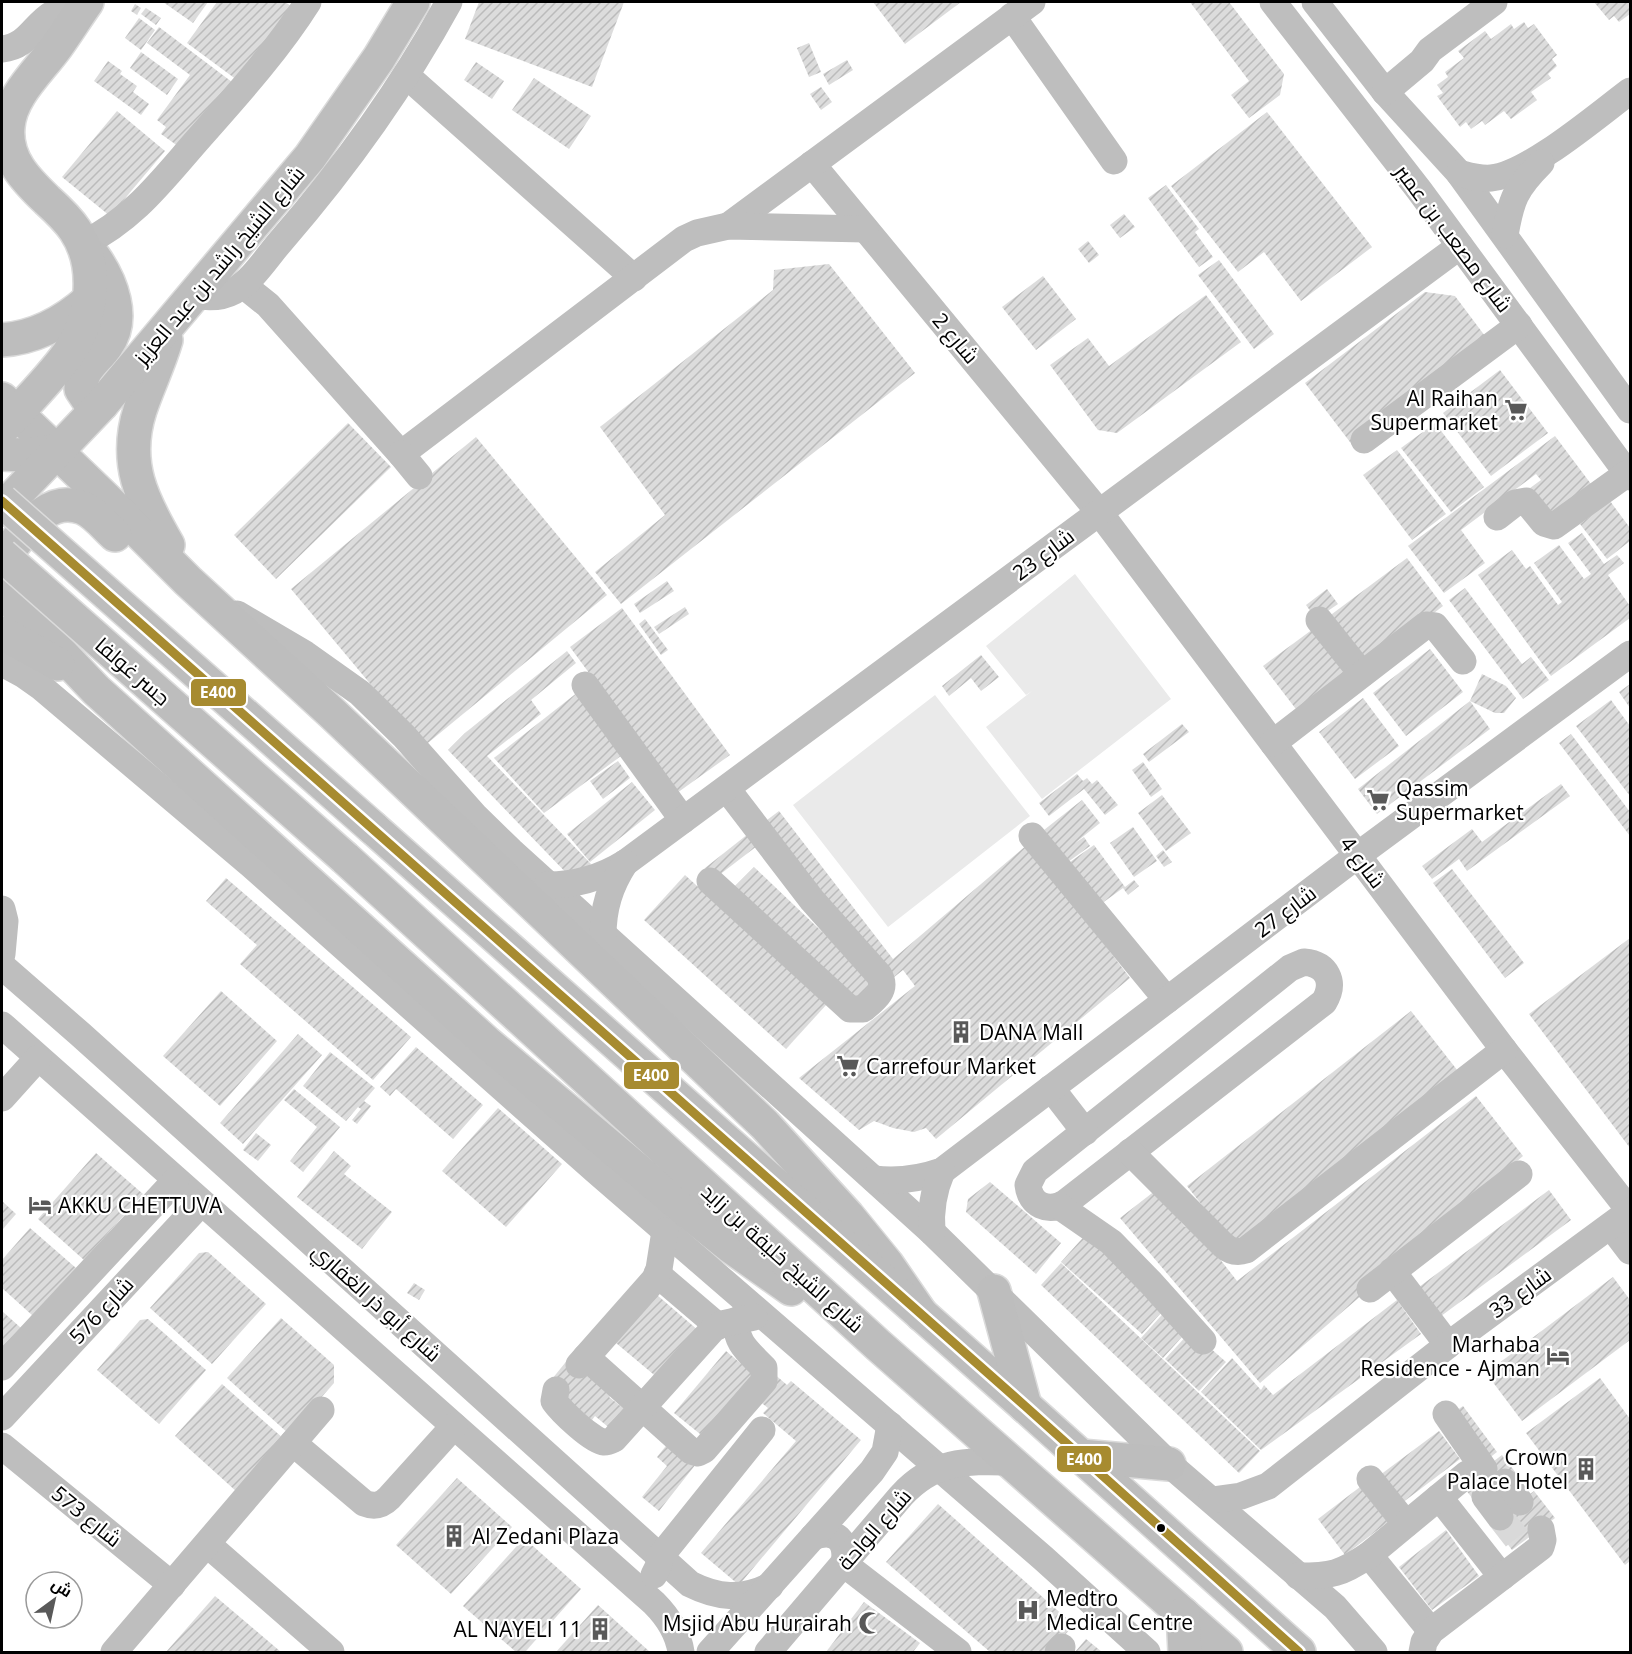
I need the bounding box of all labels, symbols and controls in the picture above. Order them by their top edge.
street label: شارع مصعب بن عمير [1388,158,1519,318]
street label: شارع الشيخ راشد بن عبد العزيز [127,160,311,372]
street label: شارع 2 [926,307,985,370]
place label: Al Raihan Supermarket [1370,384,1498,436]
supermarket icon: Al Raihan Supermarket [1503,397,1529,423]
street label: شارع 23 [1007,522,1080,587]
street label: جسر غولفا [89,631,177,711]
line badge: E400 [190,678,247,707]
text: E400 [200,681,236,703]
place label: Qassim Supermarket [1396,774,1524,826]
supermarket icon: Qassim Supermarket [1365,787,1391,813]
street label: شارع 4 [1334,830,1392,894]
street label: شارع 27 [1249,879,1322,944]
place label: DANA Mall [979,1018,1083,1046]
building icon: DANA Mall [948,1019,974,1045]
place label: Carrefour Market [866,1052,1036,1080]
supermarket icon: Carrefour Market [835,1053,861,1079]
line badge: E400 [623,1061,680,1090]
text: E400 [633,1064,669,1086]
street label: شارع الشيخ خليفة بن زايد [695,1178,870,1339]
place label: AKKU CHETTUVA [58,1191,223,1219]
hotel icon: AKKU CHETTUVA [27,1192,53,1218]
street label: شارع أبو ذر الغفاري [304,1236,448,1370]
street label: شارع 33 [1483,1260,1557,1325]
street label: شارع 576 [63,1270,140,1350]
place label: Marhaba Residence - Ajman [1360,1330,1540,1382]
hotel icon: Marhaba Residence - Ajman [1545,1343,1571,1369]
place label: Crown Palace Hotel [1447,1443,1568,1495]
line badge: E400 [1056,1445,1112,1473]
text: E400 [1066,1448,1102,1470]
building icon: Crown Palace Hotel [1573,1456,1599,1482]
street label: شارع 573 [46,1479,128,1554]
street label: شارع الواحة [831,1482,918,1576]
place label: Al Zedani Plaza [472,1522,619,1550]
unlabelled marker [1155,1522,1167,1534]
building icon: Al Zedani Plaza [441,1523,467,1549]
north arrow [24,1570,84,1630]
text: ش [48,1573,77,1602]
place label: Medtro Medical Centre [1046,1584,1193,1636]
hospital icon: Medtro Medical Centre [1015,1597,1041,1623]
place label: Msjid Abu Hurairah [663,1609,852,1637]
mosque icon: Msjid Abu Hurairah [857,1610,883,1636]
place label: AL NAYELI 11 [454,1615,582,1643]
building icon: AL NAYELI 11 [587,1616,613,1642]

